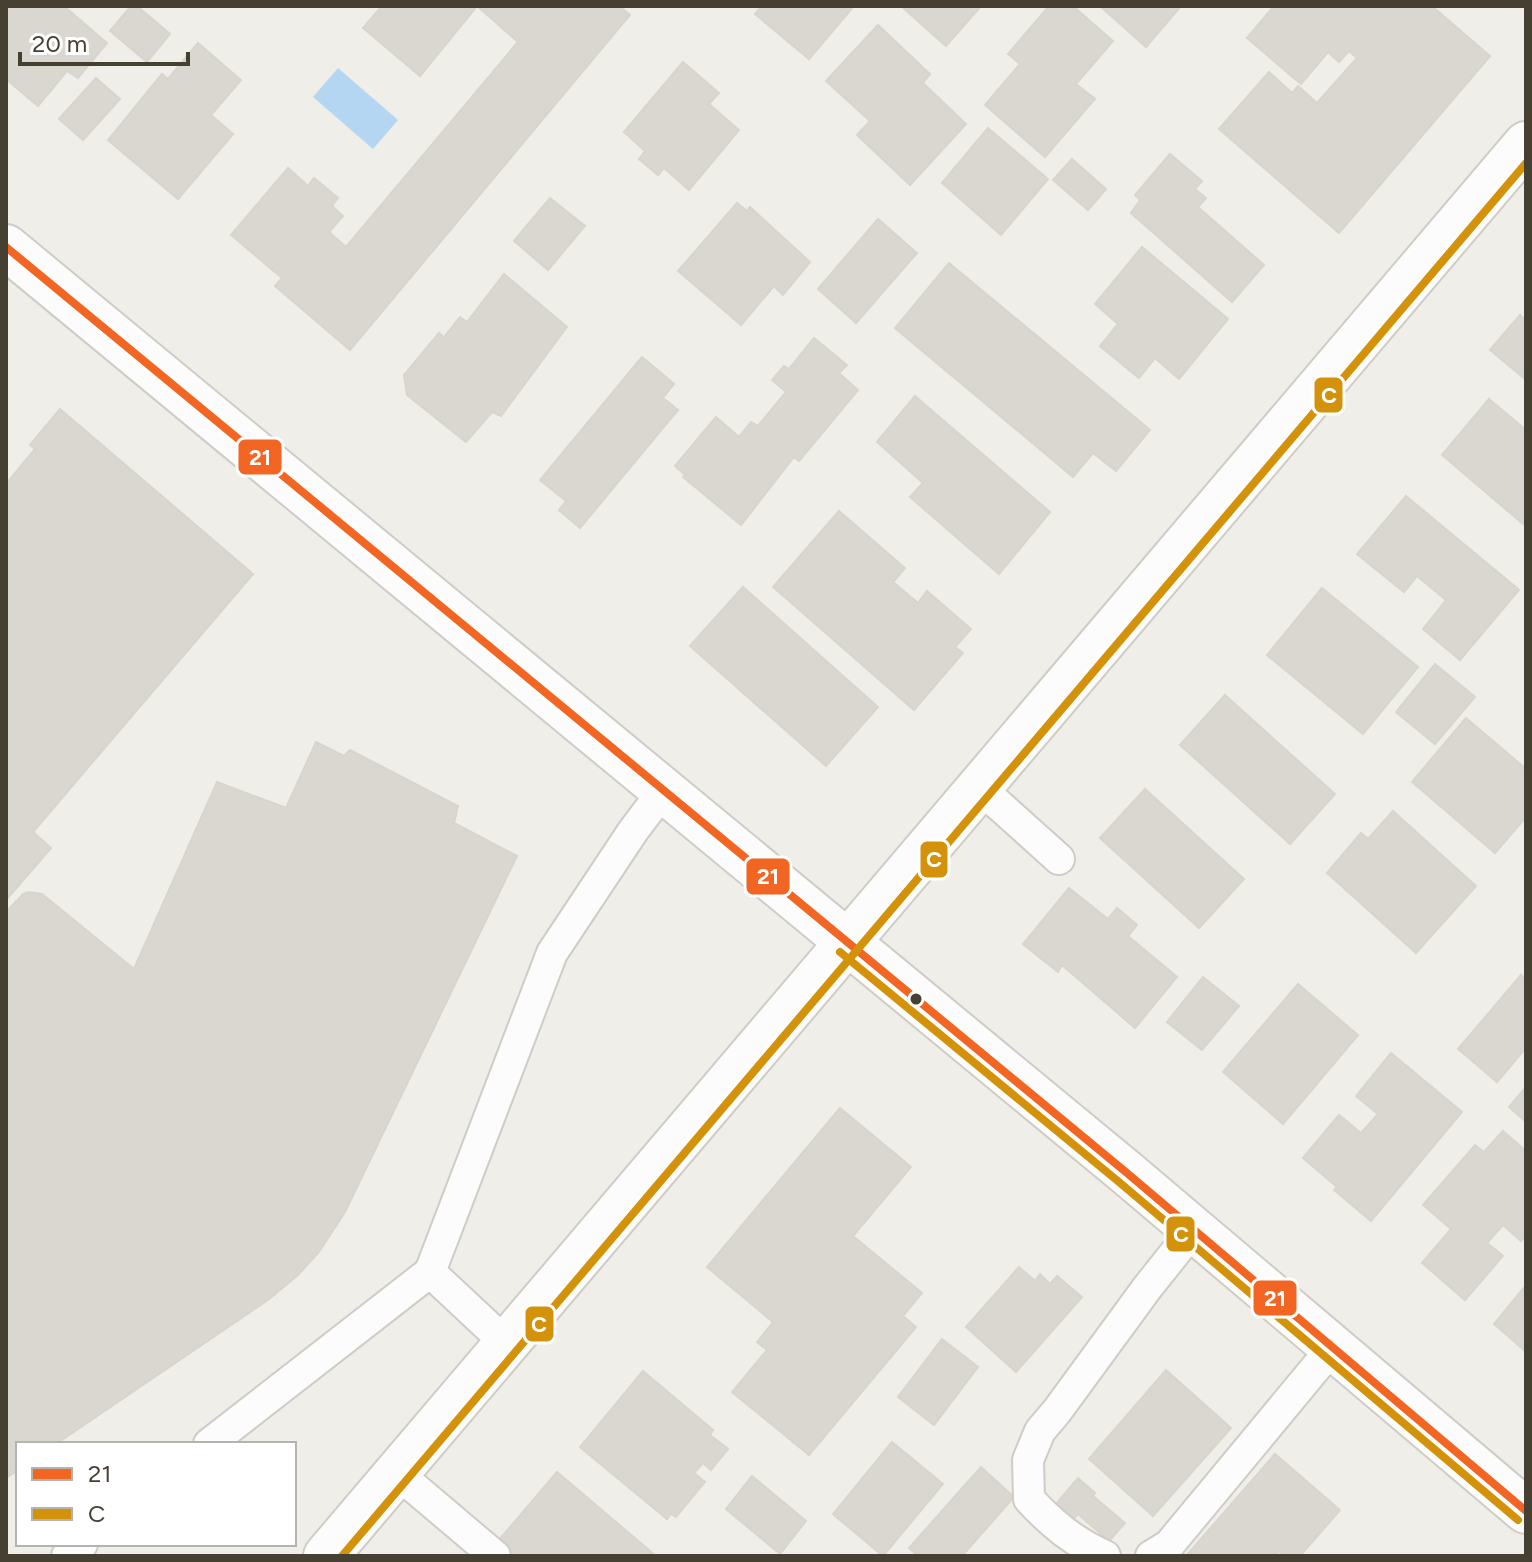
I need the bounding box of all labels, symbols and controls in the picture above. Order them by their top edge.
scale bar [20,16,188,66]
text: 20 m [32,29,87,58]
line badge: C [1313,376,1344,414]
text: C [1321,382,1337,409]
line badge: 21 [237,438,283,476]
text: 21 [249,444,271,471]
line badge: C [919,840,949,879]
text: C [926,846,942,873]
line badge: 21 [745,857,791,896]
text: 21 [757,863,779,890]
unlabelled marker [908,991,924,1007]
line badge: C [1165,1215,1196,1253]
text: C [1173,1221,1189,1248]
line badge: 21 [1252,1279,1298,1317]
text: 21 [1264,1285,1286,1312]
line badge: C [524,1305,555,1343]
text: C [531,1311,547,1338]
legend [16,1442,296,1546]
text: 21 [88,1459,111,1488]
text: C [88,1499,105,1528]

